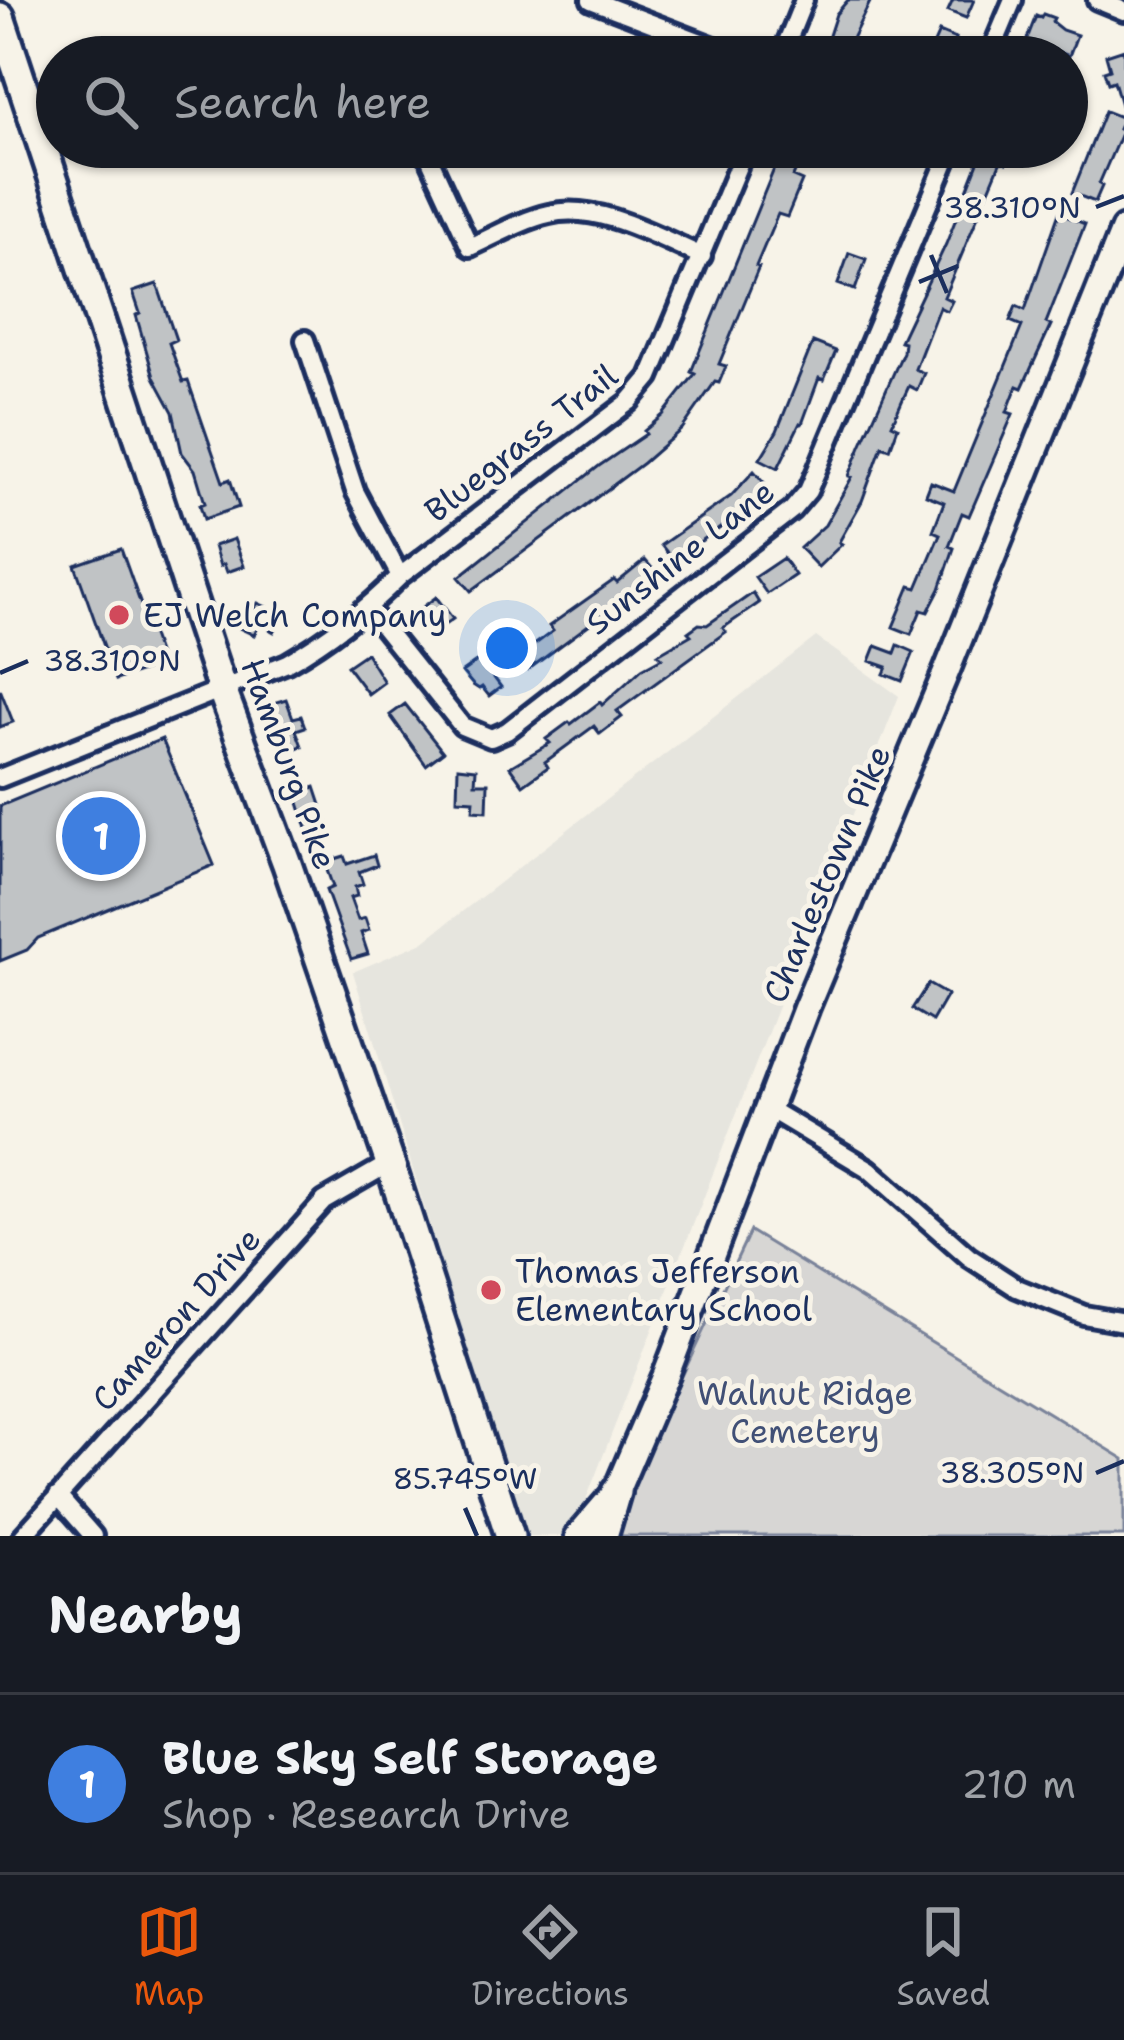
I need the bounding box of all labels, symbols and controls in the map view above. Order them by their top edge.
search box [36,36,1088,168]
icon: search [78,69,144,135]
text: Search here [174,72,431,132]
text: 38.310°N [943,187,1081,228]
street label: Bluegrass Trail [415,353,627,533]
street label: Sunshine Lane [576,469,784,645]
place label: EJ Welch Company [143,593,447,638]
marker: EJ Welch Company [106,602,132,628]
your location [477,618,537,678]
text: 38.310°N [43,640,181,681]
street label: Hamburg Pike [230,652,348,876]
street label: Charlestown Pike [752,738,902,1010]
pin: 1 [62,791,140,881]
street label: Cameron Drive [81,1217,271,1421]
place label: Thomas Jefferson Elementary School [515,1249,812,1332]
marker: Thomas Jefferson Elementary School [478,1277,504,1303]
park label: Walnut Ridge Cemetery [697,1371,913,1454]
text: 38.305°N [939,1452,1085,1493]
text: 85.745°W [392,1458,538,1499]
text: Nearby [48,1580,243,1648]
text: Blue Sky Self Storage [162,1728,658,1788]
text: 1 [78,1758,96,1810]
text: 210 m [961,1758,1076,1810]
text: Shop · Research Drive [162,1788,571,1840]
tab: Map [134,1899,204,2016]
tab: Directions [472,1899,629,2016]
tab: Saved [897,1899,990,2016]

